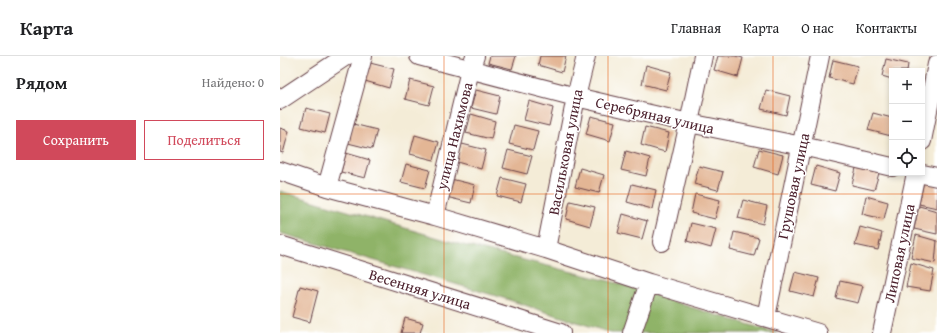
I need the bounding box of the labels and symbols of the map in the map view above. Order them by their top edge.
street label: улица Нахимова [430,79,478,193]
street label: Васильковая улица [542,86,588,217]
street label: Серебряная улица [594,91,717,139]
street label: Грушовая улица [772,130,815,241]
street label: Липовая улица [878,201,920,304]
street label: Весенняя улица [366,264,474,315]

